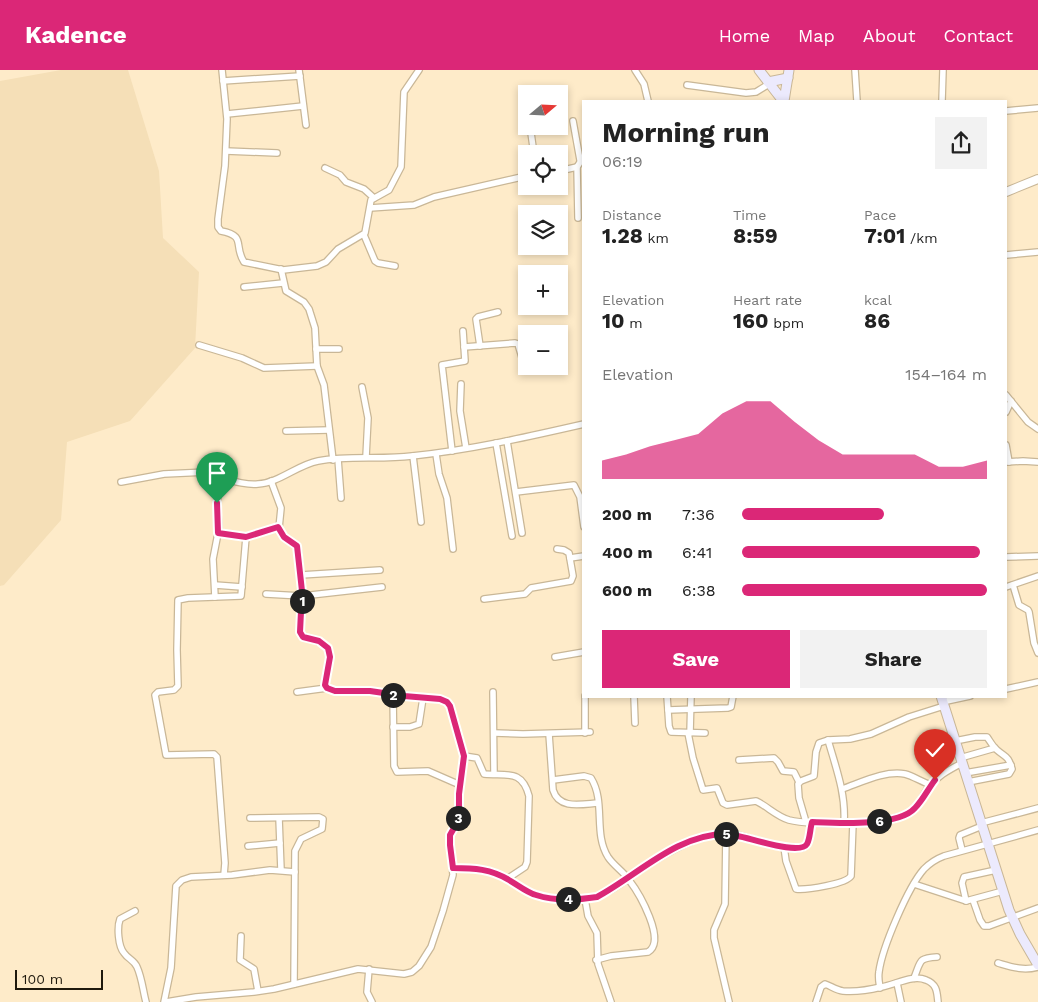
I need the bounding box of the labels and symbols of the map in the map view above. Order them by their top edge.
north arrow [518,85,568,135]
pin [196,452,238,503]
pin: 1 [290,588,314,614]
pin: 2 [380,682,406,708]
pin [914,729,956,780]
pin: 3 [446,806,470,830]
pin: 6 [866,808,892,834]
pin: 5 [714,822,738,846]
pin: 4 [556,886,580,912]
scale bar [15,967,102,990]

